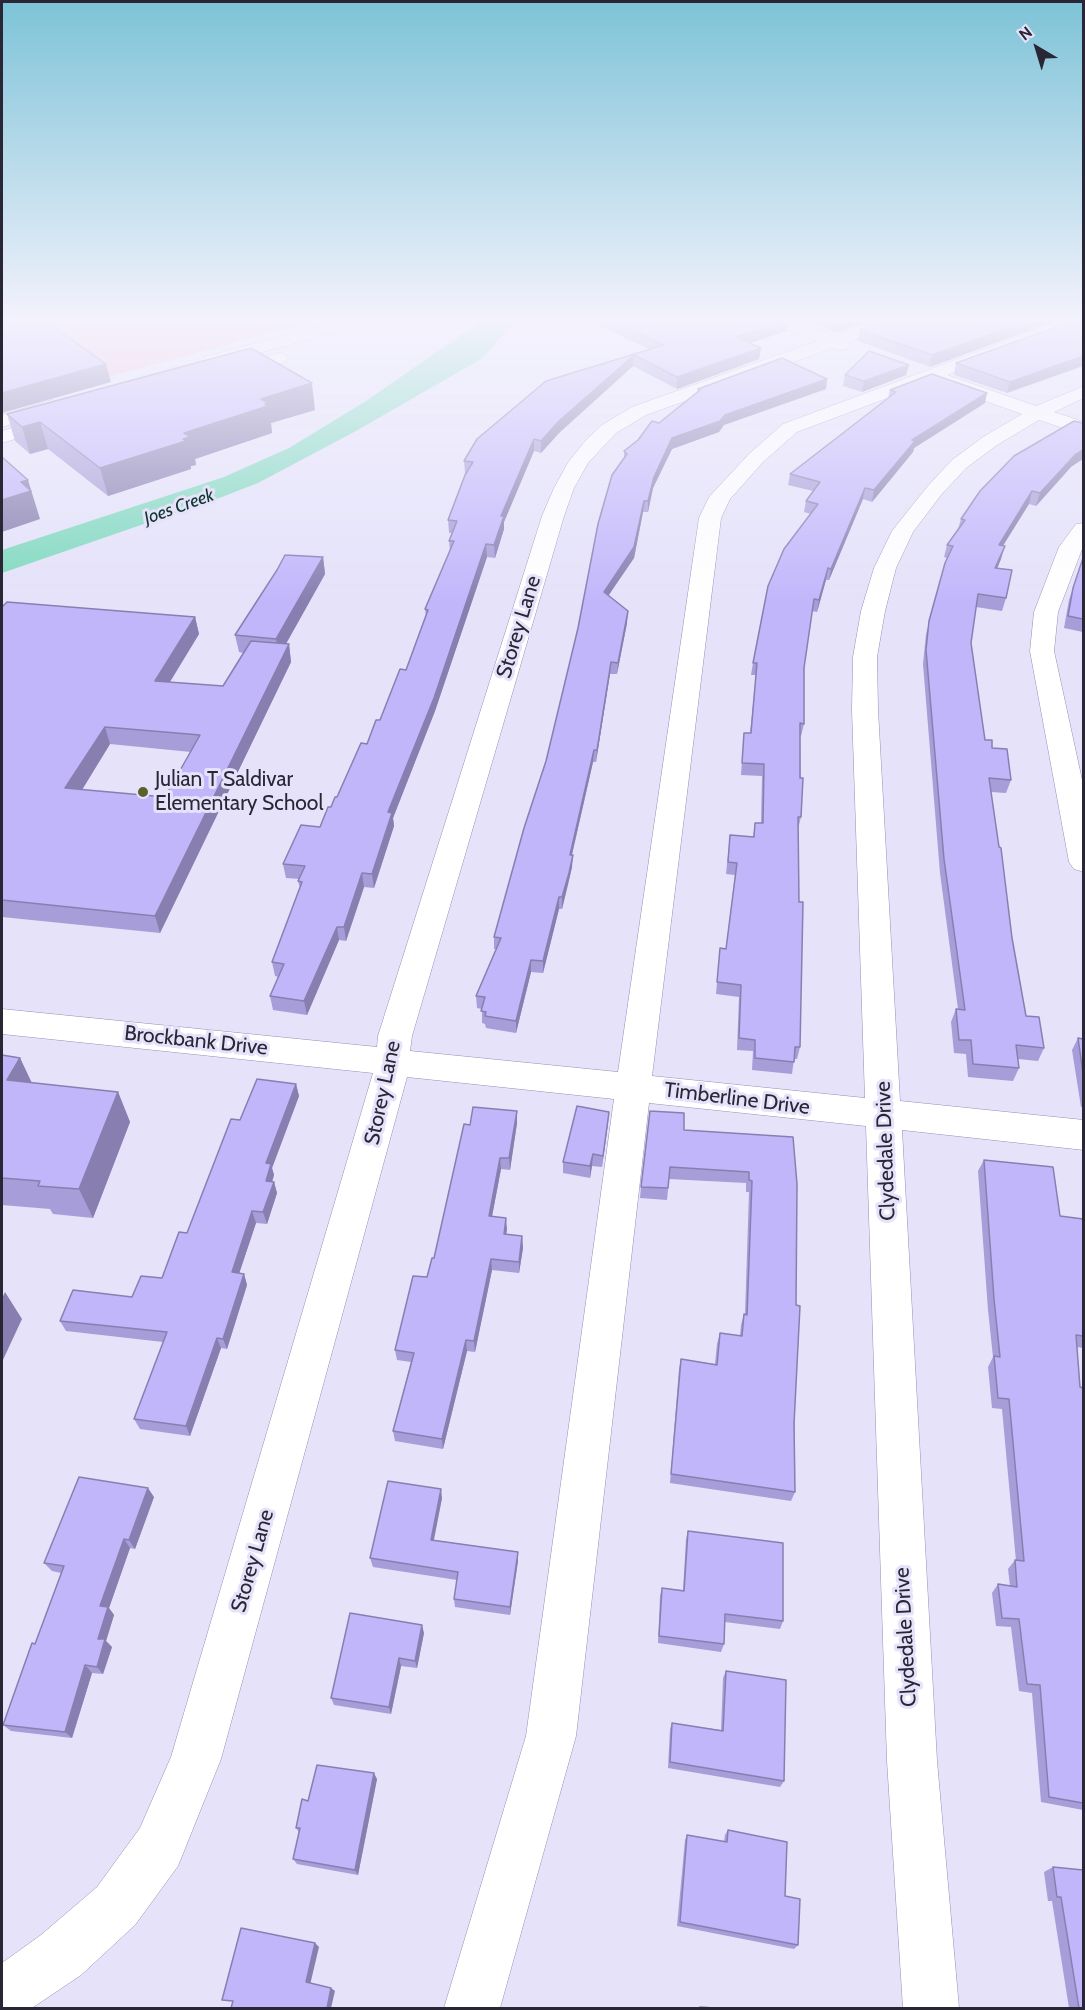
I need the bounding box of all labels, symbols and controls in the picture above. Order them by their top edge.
north arrow [1007,18,1067,78]
text: N [1015,22,1036,44]
water label: Joes Creek [141,484,217,530]
street label: Storey Lane [491,573,547,681]
place label: Julian T Saldivar Elementary School [155,767,323,817]
marker: Julian T Saldivar Elementary School [136,785,150,799]
street label: Brockbank Drive [123,1021,269,1061]
street label: Storey Lane [360,1039,406,1147]
street label: Timberline Drive [663,1078,811,1120]
street label: Clydedale Drive [871,1081,901,1221]
street label: Storey Lane [226,1507,280,1615]
street label: Clydedale Drive [890,1567,922,1707]

